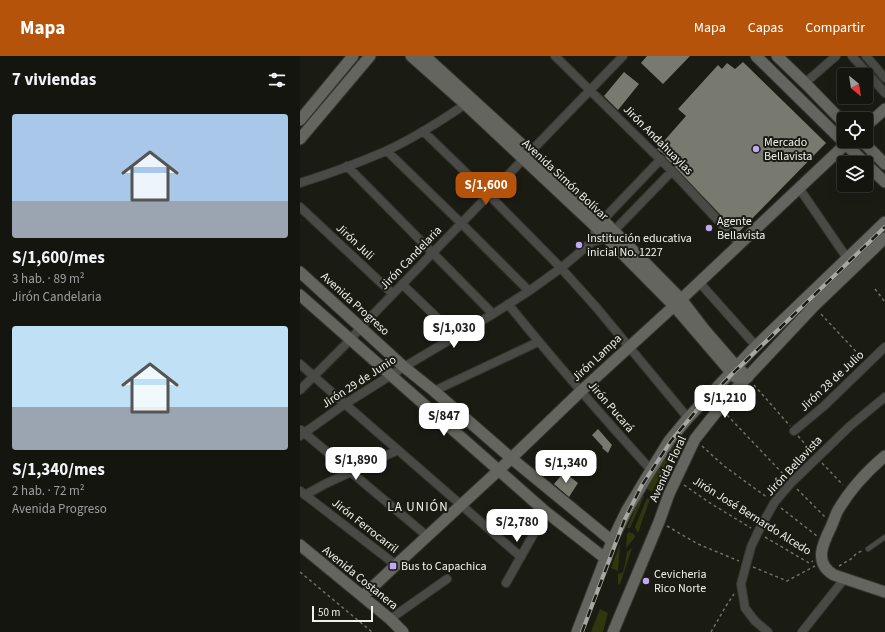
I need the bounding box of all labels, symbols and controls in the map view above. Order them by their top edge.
text: Mapa [20,15,65,42]
text: Mapa [694,18,726,38]
text: Capas [748,18,783,38]
text: Compartir [805,18,865,38]
text: 7 viviendas [12,68,96,92]
north arrow [837,68,873,104]
map controls [837,68,873,192]
icon: filters [266,69,288,91]
street label: Jirón Andahuaylas [619,101,697,179]
button: locate [837,112,873,148]
place label: Mercado Bellavista [764,134,812,165]
street label: Avenida Simón Bolívar [518,135,613,225]
icon: home [114,140,186,212]
marker: Mercado Bellavista [751,144,761,154]
button: layers [837,156,873,192]
pin: S/1,600 [449,172,523,206]
text: S/1,600 [465,176,508,194]
place label: Agente Bellavista [717,213,765,244]
street label: Jirón Juli [332,220,378,264]
street label: Jirón Candelaria [376,222,446,294]
marker: Agente Bellavista [704,223,714,233]
place label: Institución educativa inicial No. 1227 [587,230,692,261]
marker: Institución educativa inicial No. 1227 [574,240,584,250]
text: S/1,600/mes [12,246,105,270]
street label: Avenida Progreso [317,268,393,340]
text: 3 hab. · 89 m² [12,270,85,288]
text: Jirón Candelaria [12,288,101,306]
pin: S/1,030 [417,315,491,349]
text: S/1,030 [433,319,476,337]
street label: Jirón Lampa [568,330,626,386]
street label: Jirón 28 de Julio [796,347,868,415]
street label: Jirón 29 de Junio [318,351,400,413]
icon: home [114,352,186,424]
street label: Jirón Pucará [584,378,638,436]
pin: S/1,210 [688,385,762,419]
text: S/1,210 [704,389,747,407]
pin: S/847 [416,403,472,437]
text: S/847 [428,407,460,425]
street label: Jirón Bellavista [762,432,826,500]
street label: Avenida Floral [645,433,691,505]
pin: S/1,890 [319,447,393,481]
pin: S/1,340 [529,450,603,484]
text: S/1,890 [335,451,378,469]
text: S/1,340 [545,454,588,472]
text: S/1,340/mes [12,458,105,482]
street label: Jirón José Bernardo Alcedo [689,472,815,560]
text: 2 hab. · 72 m² [12,482,85,500]
street label: Jirón Ferrocarril [328,495,402,557]
district label: LA UNIÓN [387,498,449,516]
text: Avenida Progreso [12,500,107,518]
pin: S/2,780 [480,509,554,543]
text: S/2,780 [496,513,539,531]
street label: Avenida Costanera [319,542,401,614]
place label: Bus to Capachica [401,558,487,575]
marker: Bus to Capachica [388,561,398,571]
place label: Cevicheria Rico Norte [654,566,707,597]
marker: Cevicheria Rico Norte [641,576,651,586]
scale bar [312,604,373,623]
text: 50 m [318,605,340,620]

